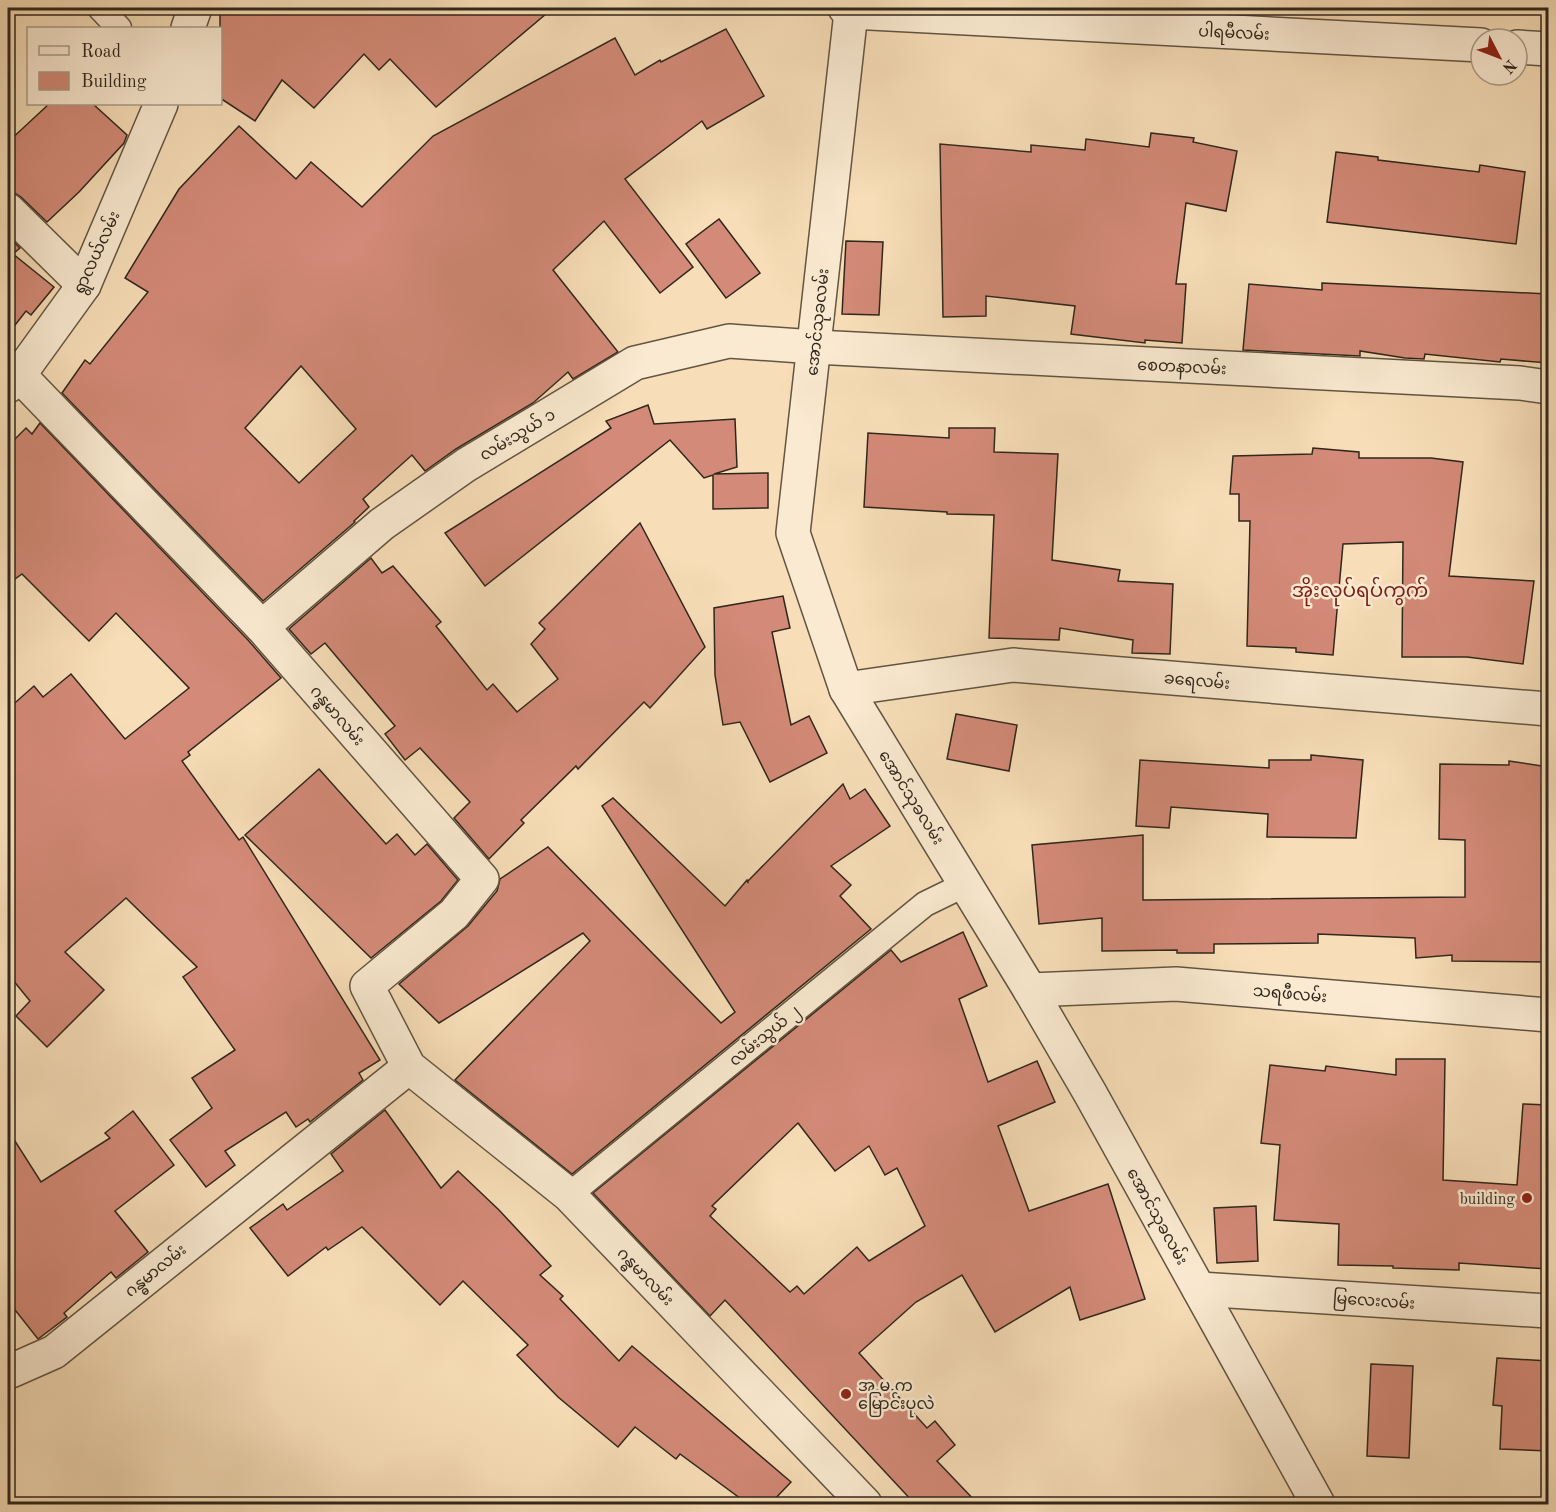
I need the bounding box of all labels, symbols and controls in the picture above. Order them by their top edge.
street label: ပါရမီလမ်း [1198,19,1270,48]
legend [27,27,222,105]
north arrow [1469,27,1529,87]
text: Road [81,43,121,61]
text: N [1498,56,1519,76]
text: Building [81,73,147,91]
street label: ရွာလယ်လမ်း [67,207,127,298]
street label: အောင်သုခလမ်း [800,267,838,377]
street label: စေတနာလမ်း [1137,353,1227,382]
street label: လမ်းသွယ် ၁ [475,403,561,468]
district label: အိုးလုပ်ရပ်ကွက် [1292,576,1428,607]
street label: ခရေလမ်း [1163,666,1231,697]
street label: ဂန္ဓမာလမ်း [303,680,370,752]
street label: အောင်သုခလမ်း [871,745,950,851]
street label: သရဖီလမ်း [1252,979,1328,1010]
street label: လမ်းသွယ် ၂ [724,999,806,1073]
street label: အောင်သုခလမ်း [1119,1163,1194,1270]
marker: building [1520,1191,1534,1205]
place label: building [1460,1192,1515,1208]
street label: ဂန္ဓမာလမ်း [120,1238,193,1304]
street label: ဂန္ဓမာလမ်း [610,1242,679,1312]
street label: မြလေးလမ်း [1332,1286,1416,1317]
place label: အ.မ.က မြောင်းပုလဲ [858,1379,934,1418]
marker: အ.မ.က မြောင်းပုလဲ [839,1387,853,1401]

